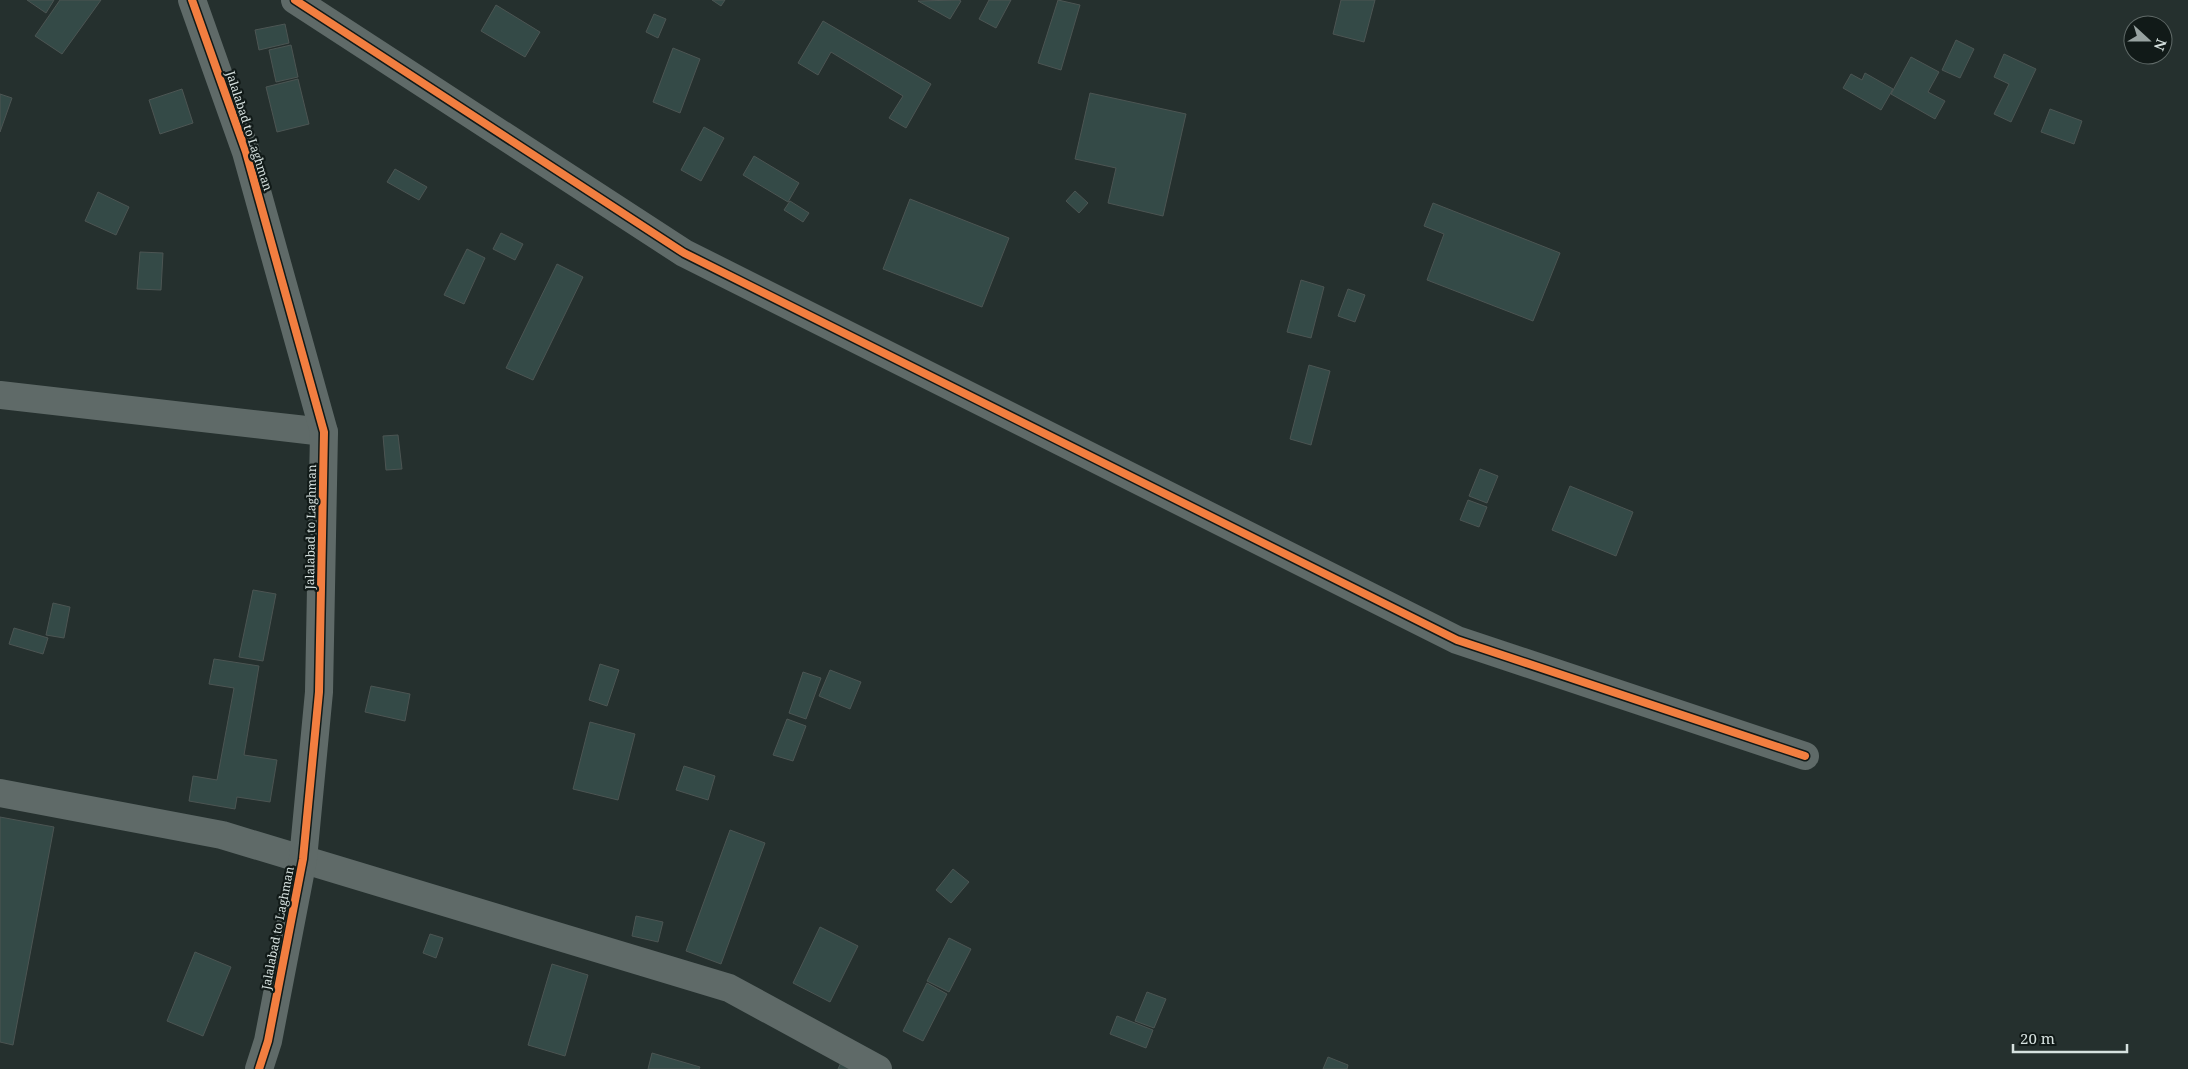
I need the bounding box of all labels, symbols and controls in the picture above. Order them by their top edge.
north arrow [2123,15,2173,65]
text: N [2150,36,2171,53]
street label: Jalalabad to Laghman [222,68,277,193]
street label: Jalalabad to Laghman [301,464,320,591]
street label: Jalalabad to Laghman [257,865,298,992]
scale bar [2013,1022,2127,1054]
text: 20 m [2020,1028,2055,1048]

